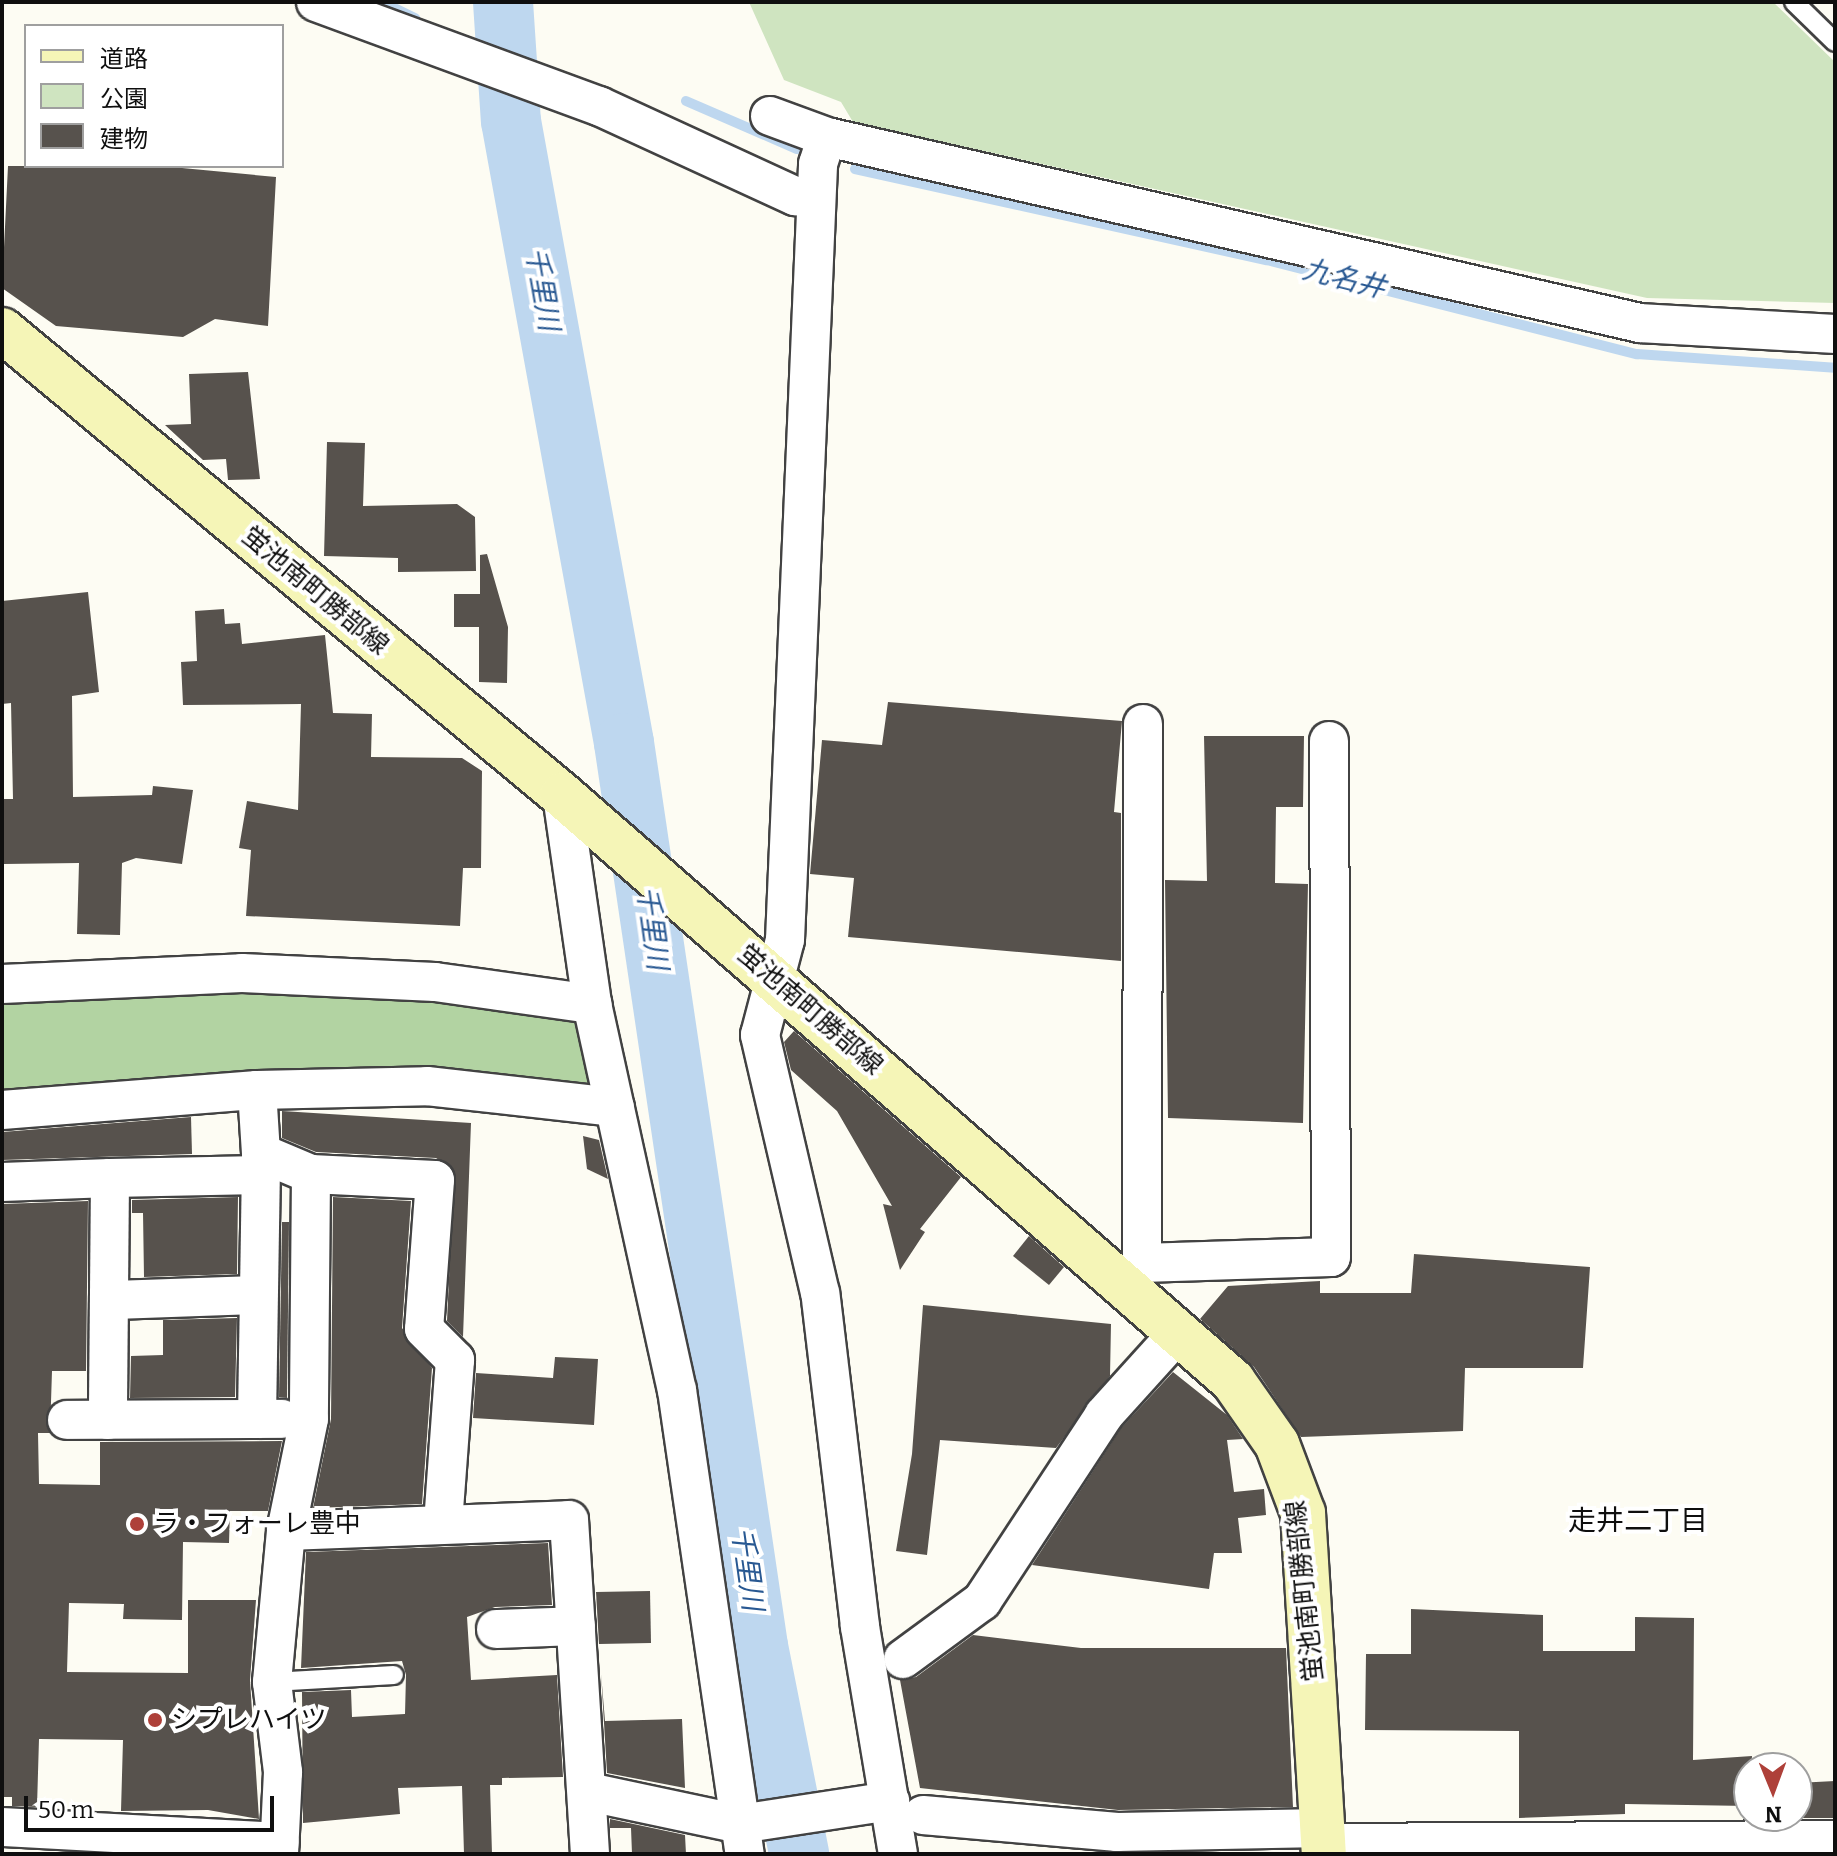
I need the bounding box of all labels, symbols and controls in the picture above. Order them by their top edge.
legend [24,24,284,168]
text: 道路 [100,45,148,73]
text: 公園 [100,85,148,113]
text: 建物 [100,125,148,153]
water label: 千里川 [518,245,566,333]
water label: 九名井 [1299,253,1389,305]
street label: 蛍池南町勝部線 [235,521,395,661]
water label: 千里川 [630,884,674,972]
street label: 蛍池南町勝部線 [731,939,889,1081]
street label: 蛍池南町勝部線 [1280,1499,1330,1683]
district label: 走井二丁目 [1568,1504,1708,1538]
place label: ラ・フォーレ豊中 [153,1508,361,1540]
marker: ラ・フォーレ豊中 [128,1515,146,1533]
water label: 千里川 [725,1525,769,1613]
place label: シプレハイツ [171,1704,327,1736]
marker: シプレハイツ [146,1711,164,1729]
north arrow [1733,1752,1813,1832]
scale bar [28,1780,278,1830]
text: 50 m [38,1796,94,1824]
text: N [1765,1801,1782,1828]

